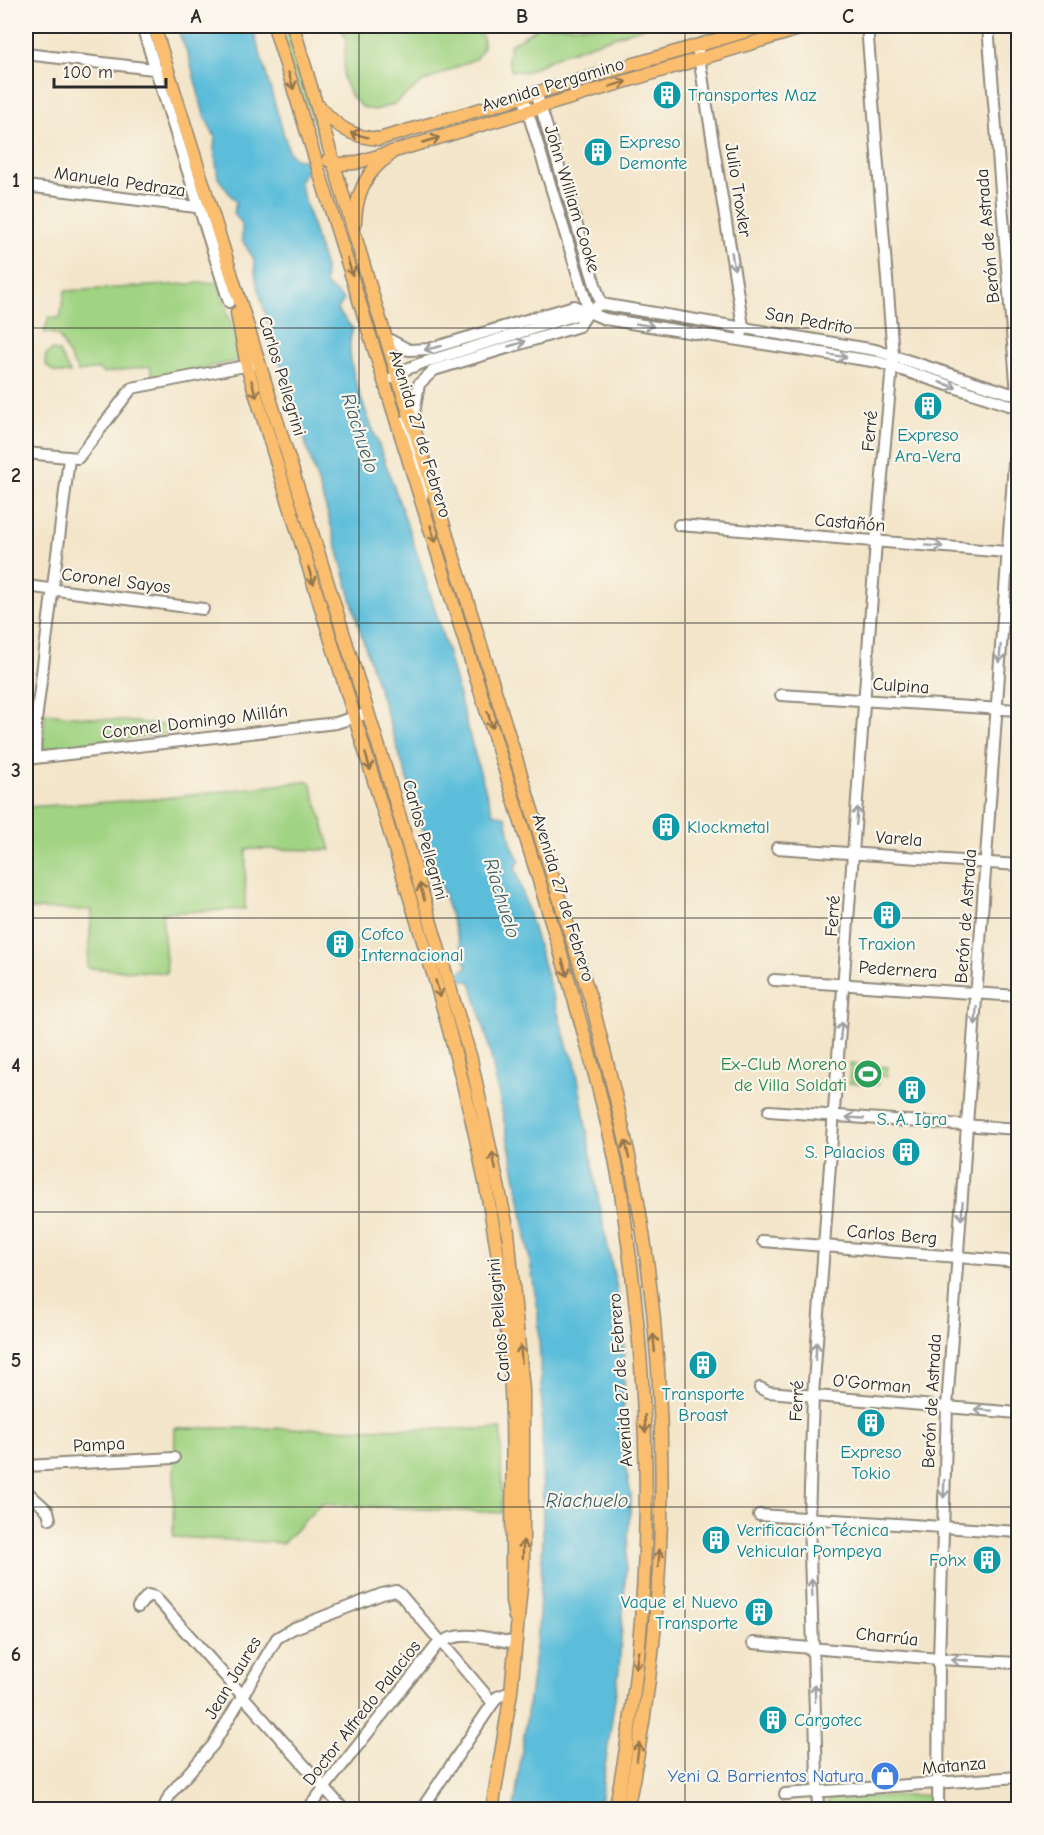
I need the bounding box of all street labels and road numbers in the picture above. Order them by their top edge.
street label: Avenida Pergamino [479,53,627,117]
street label: John William Cooke [540,123,604,275]
street label: Julio Troxler [720,141,756,239]
street label: Manuela Pedraza [53,162,187,202]
street label: Berón de Astrada [972,168,1004,304]
street label: San Pedrito [764,303,854,339]
street label: Carlos Pellegrini [254,313,310,439]
street label: Avenida 27 de Febrero [384,348,456,520]
street label: Ferré [858,410,882,452]
street label: Castañón [814,509,886,537]
street label: Coronel Sayos [60,564,172,598]
street label: Culpina [872,674,930,698]
street label: Coronel Domingo Millán [101,700,289,744]
street label: Carlos Pellegrini [398,777,452,903]
street label: Avenida 27 de Febrero [527,812,599,984]
street label: Varela [875,827,923,851]
street label: Berón de Astrada [951,848,981,984]
street label: Ferré [821,895,845,937]
street label: Pedernera [858,957,938,983]
street label: Carlos Berg [846,1221,938,1249]
street label: Carlos Pellegrini [483,1257,515,1383]
street label: Avenida 27 de Febrero [604,1292,638,1468]
street label: Berón de Astrada [918,1333,946,1469]
street label: O'Gorman [832,1370,912,1398]
street label: Ferré [785,1380,809,1422]
street label: Pampa [72,1433,126,1457]
street label: Charrúa [855,1623,919,1651]
street label: Jean Jaures [200,1633,266,1723]
street label: Doctor Alfredo Palacios [299,1636,425,1790]
street label: Matanza [921,1753,987,1779]

